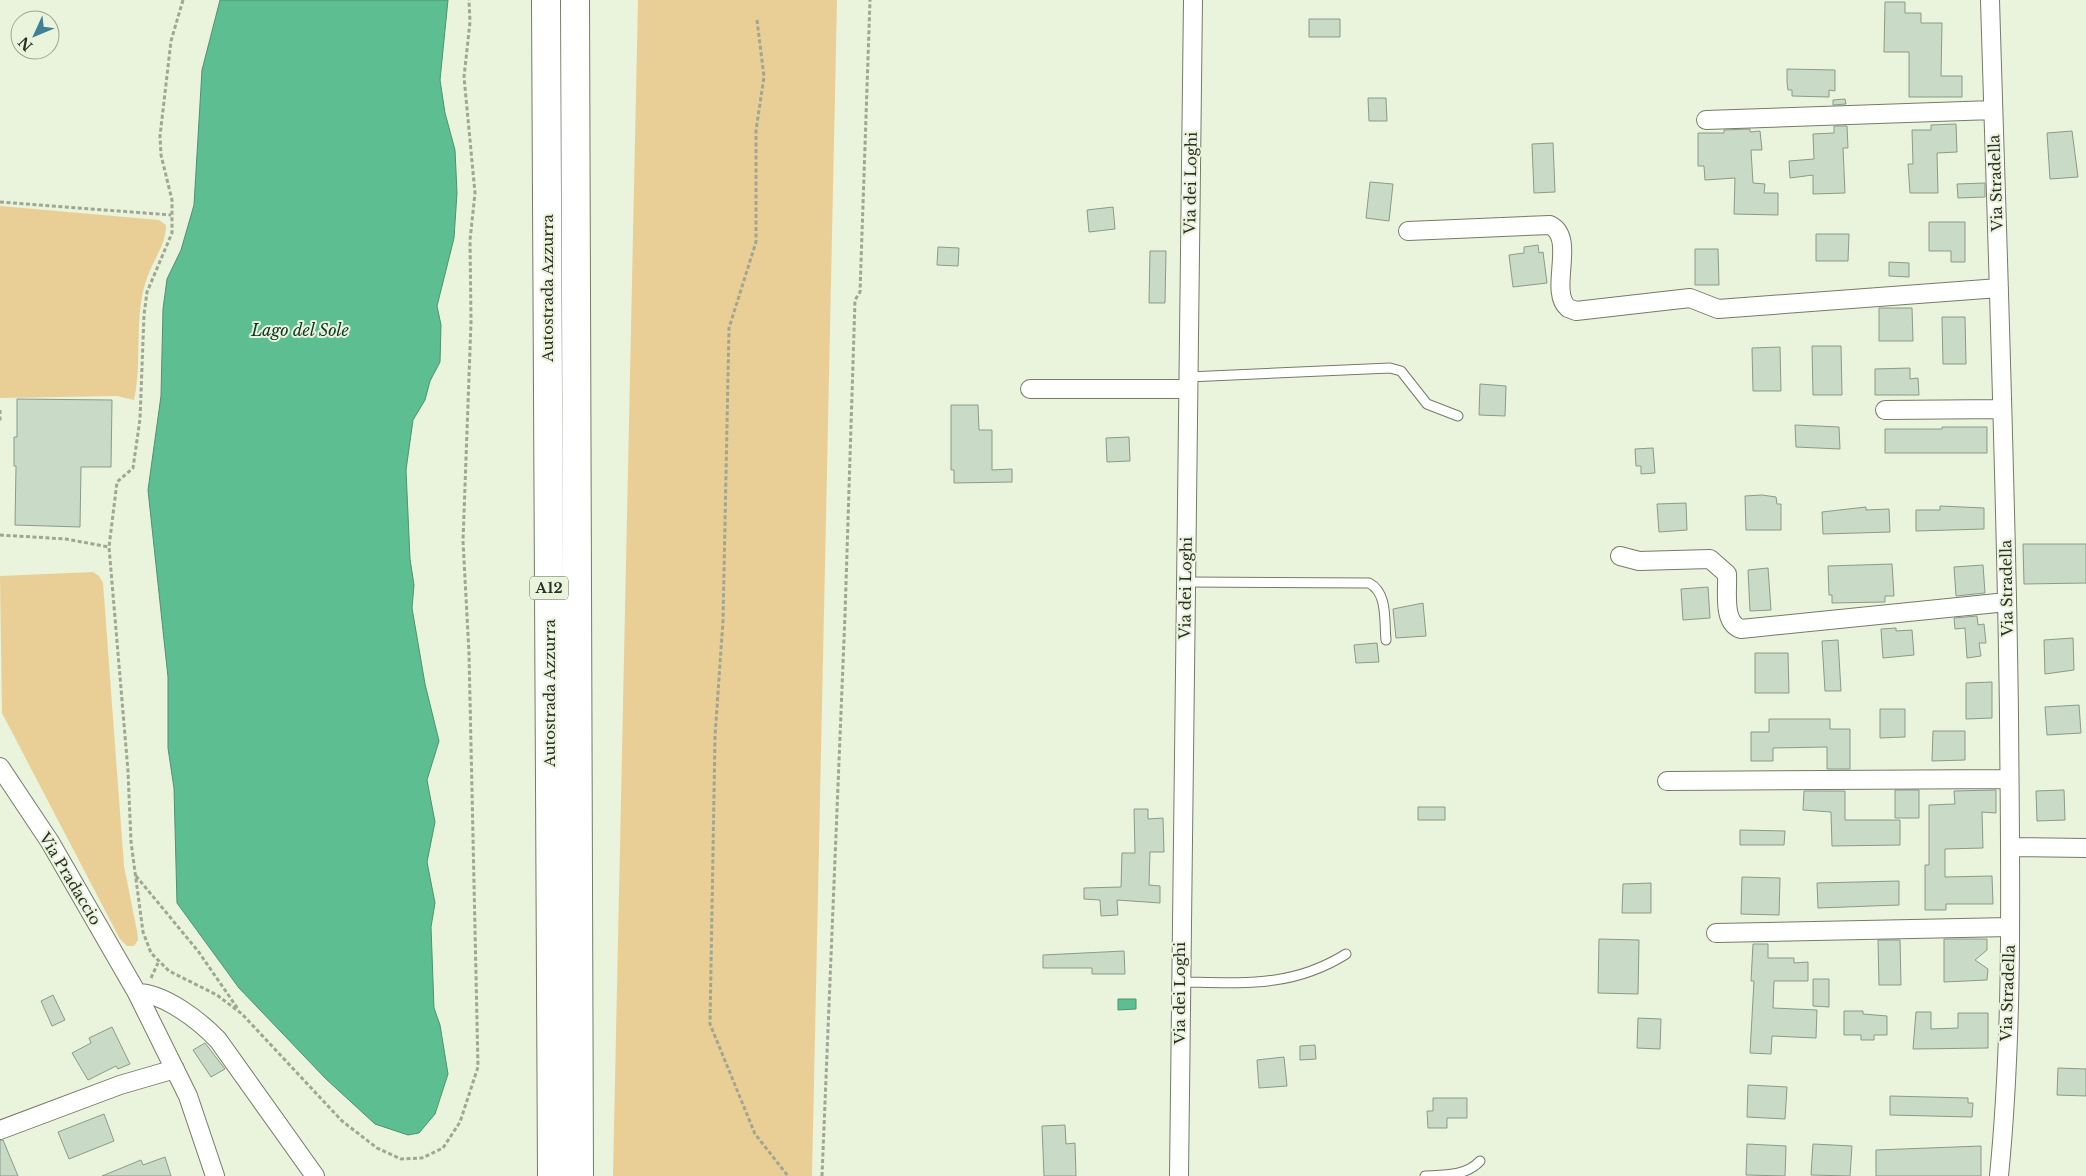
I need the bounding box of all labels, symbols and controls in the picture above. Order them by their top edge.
north arrow [10,10,60,60]
text: N [15,33,37,55]
street label: Via dei Loghi [1180,132,1201,235]
street label: Via Stradella [1984,134,2007,233]
street label: Autostrada Azzurra [538,213,557,363]
water label: Lago del Sole [250,320,350,340]
street label: Via dei Loghi [1175,537,1196,640]
street label: Via Stradella [1996,539,2017,638]
road number: A12 [530,576,568,600]
street label: Autostrada Azzurra [540,618,559,768]
street label: Via Pradaccio [35,828,106,929]
street label: Via dei Loghi [1170,942,1189,1045]
street label: Via Stradella [1996,944,2019,1043]

